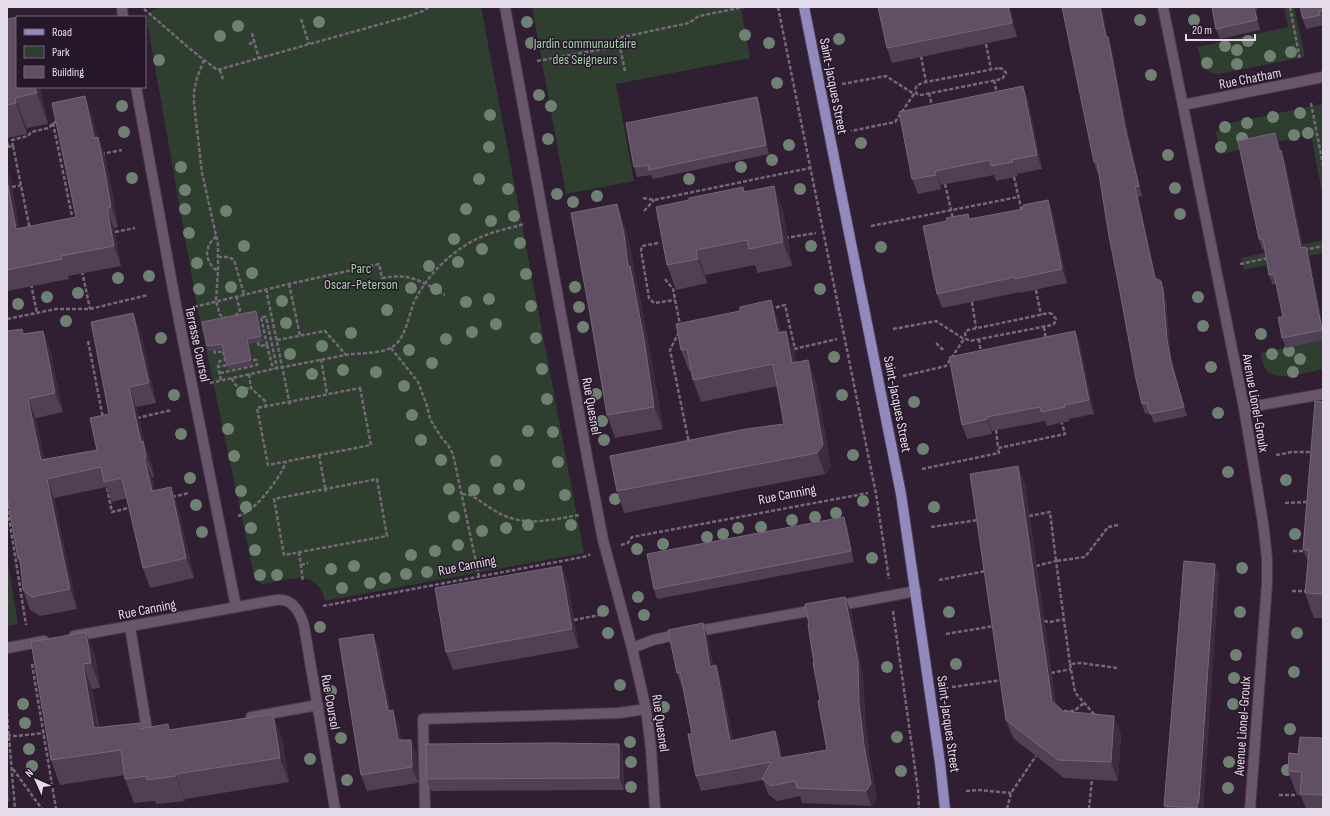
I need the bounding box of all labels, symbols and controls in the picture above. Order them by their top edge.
legend [16,16,146,88]
scale bar [1186,16,1255,42]
text: 20 m [1192,23,1212,38]
text: Road [52,25,72,40]
park label: Jardin communautaire des Seigneurs [533,35,636,68]
street label: Saint-Jacques Street [816,37,851,136]
text: Park [52,45,70,60]
street label: Rue Chatham [1218,64,1283,93]
text: Building [52,65,84,80]
park label: Parc Oscar-Peterson [324,260,398,293]
street label: Terrasse Coursol [181,305,214,383]
street label: Avenue Lionel-Groulx [1238,352,1273,454]
street label: Saint-Jacques Street [880,355,915,454]
street label: Rue Quesnel [578,376,605,436]
street label: Rue Canning [757,481,818,508]
street label: Rue Canning [437,552,498,579]
street label: Rue Canning [117,596,178,623]
street label: Rue Coursol [317,673,344,731]
street label: Saint-Jacques Street [933,675,964,774]
street label: Avenue Lionel-Groulx [1230,675,1255,777]
street label: Rue Quesnel [648,693,673,753]
north arrow [16,760,56,800]
text: N [23,767,36,780]

